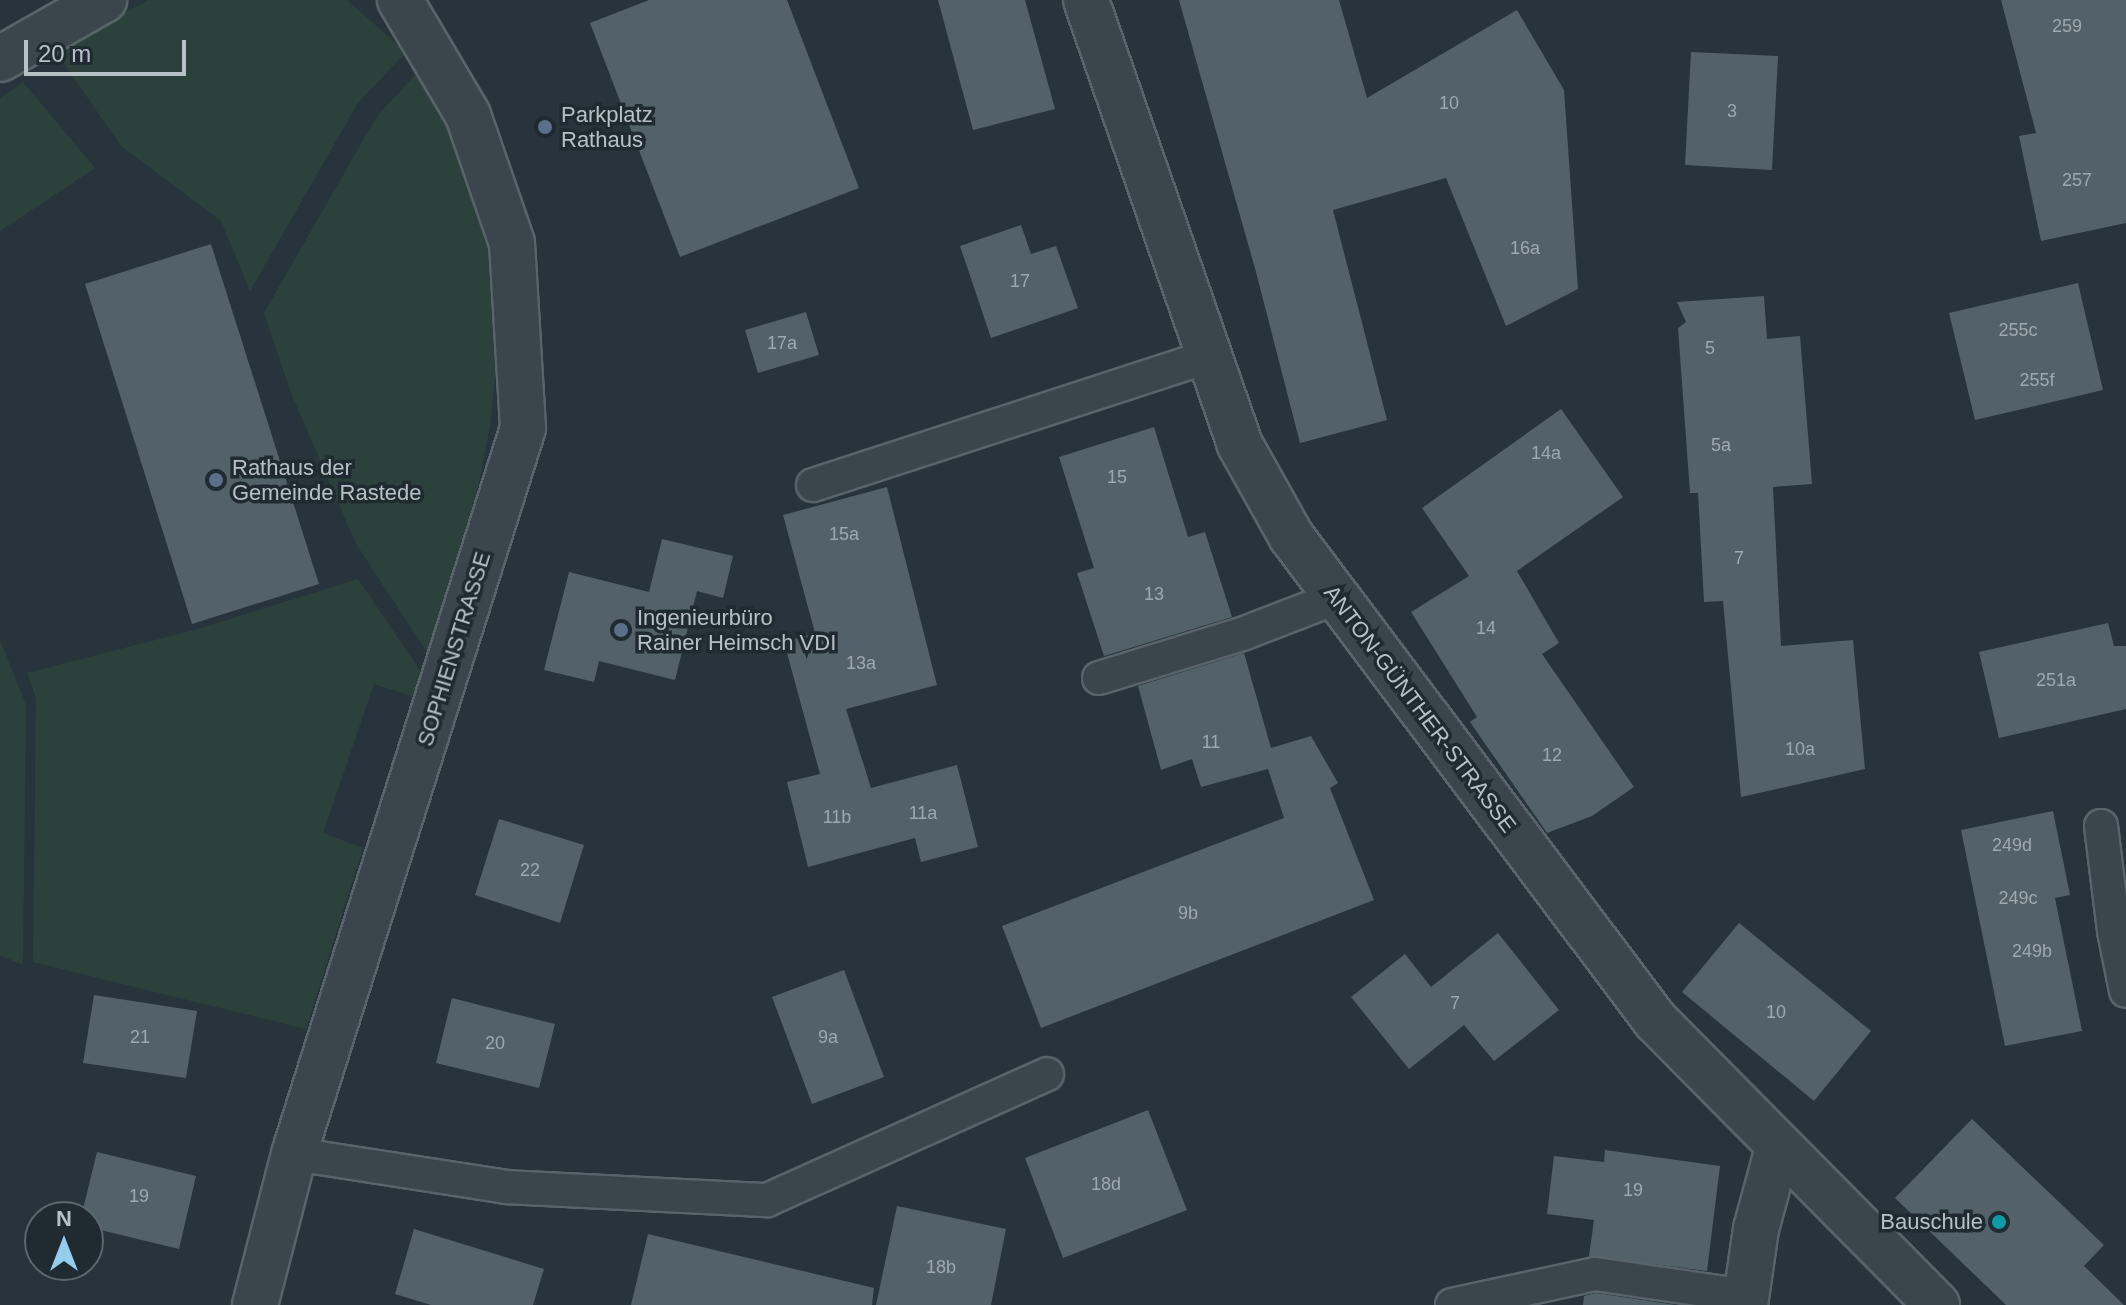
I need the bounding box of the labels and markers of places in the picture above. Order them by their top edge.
place label: Parkplatz Rathaus [561,101,653,152]
marker: Parkplatz Rathaus [536,118,554,136]
place label: Rathaus der Gemeinde Rastede [232,454,422,506]
marker: Rathaus der Gemeinde Rastede [207,471,225,489]
place label: Ingenieurbüro Rainer Heimsch VDI [637,604,836,656]
marker: Ingenieurbüro Rainer Heimsch VDI [612,621,630,639]
place label: Bauschule [1880,1209,1983,1235]
marker: Bauschule [1990,1213,2008,1231]

